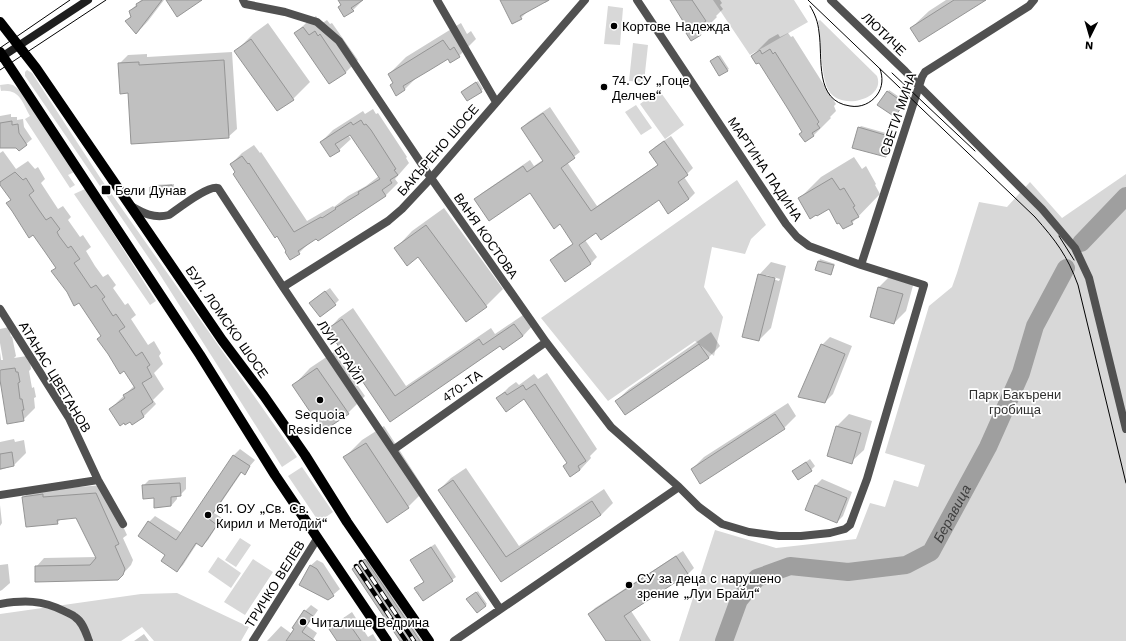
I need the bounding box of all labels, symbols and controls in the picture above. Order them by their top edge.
street label: ЛЮТИЧЕ [859,9,909,59]
north arrow [1070,16,1110,56]
place label: Кортове Надежда [622,19,731,34]
marker: Кортове Надежда [609,21,619,31]
text: N [1085,39,1094,52]
street label: СВЕТИ МИНА [877,70,919,157]
place label: 74. СУ „Гоце Делчев“ [612,73,689,103]
marker: 74. СУ „Гоце Делчев“ [599,82,609,92]
street label: БАКЪРЕНО ШОСЕ [394,101,482,199]
street label: МАРТИНА ПАДИНА [725,114,806,224]
place label: Бели Дунав [115,183,187,198]
marker: Бели Дунав [100,184,112,196]
street label: ВАНЯ КОСТОВА [451,190,521,282]
street label: БУЛ. ЛОМСКО ШОСЕ [183,263,272,381]
street label: ЛУИ БРАЙЛ [314,317,368,387]
street label: АТАНАС ЦВЕТАНОВ [16,319,94,435]
street label: 470-ТА [439,367,485,405]
park label: Парк Бакърени гробища [969,387,1061,417]
marker: Sequoia Residence [315,395,325,405]
place label: Sequoia Residence [288,407,352,437]
water label: Беравица [930,481,974,545]
place label: 61. ОУ „Св. Св. Кирил и Методий“ [216,501,328,531]
marker: 61. ОУ „Св. Св. Кирил и Методий“ [203,510,213,520]
street label: ТРИЧКО ВЕЛЕВ [242,538,308,630]
place label: СУ за деца с нарушено зрение „Луи Брайл“ [637,571,781,601]
marker: СУ за деца с нарушено зрение „Луи Брайл“ [624,580,634,590]
place label: Читалище Ведрина [311,615,430,630]
marker: Читалище Ведрина [298,617,308,627]

